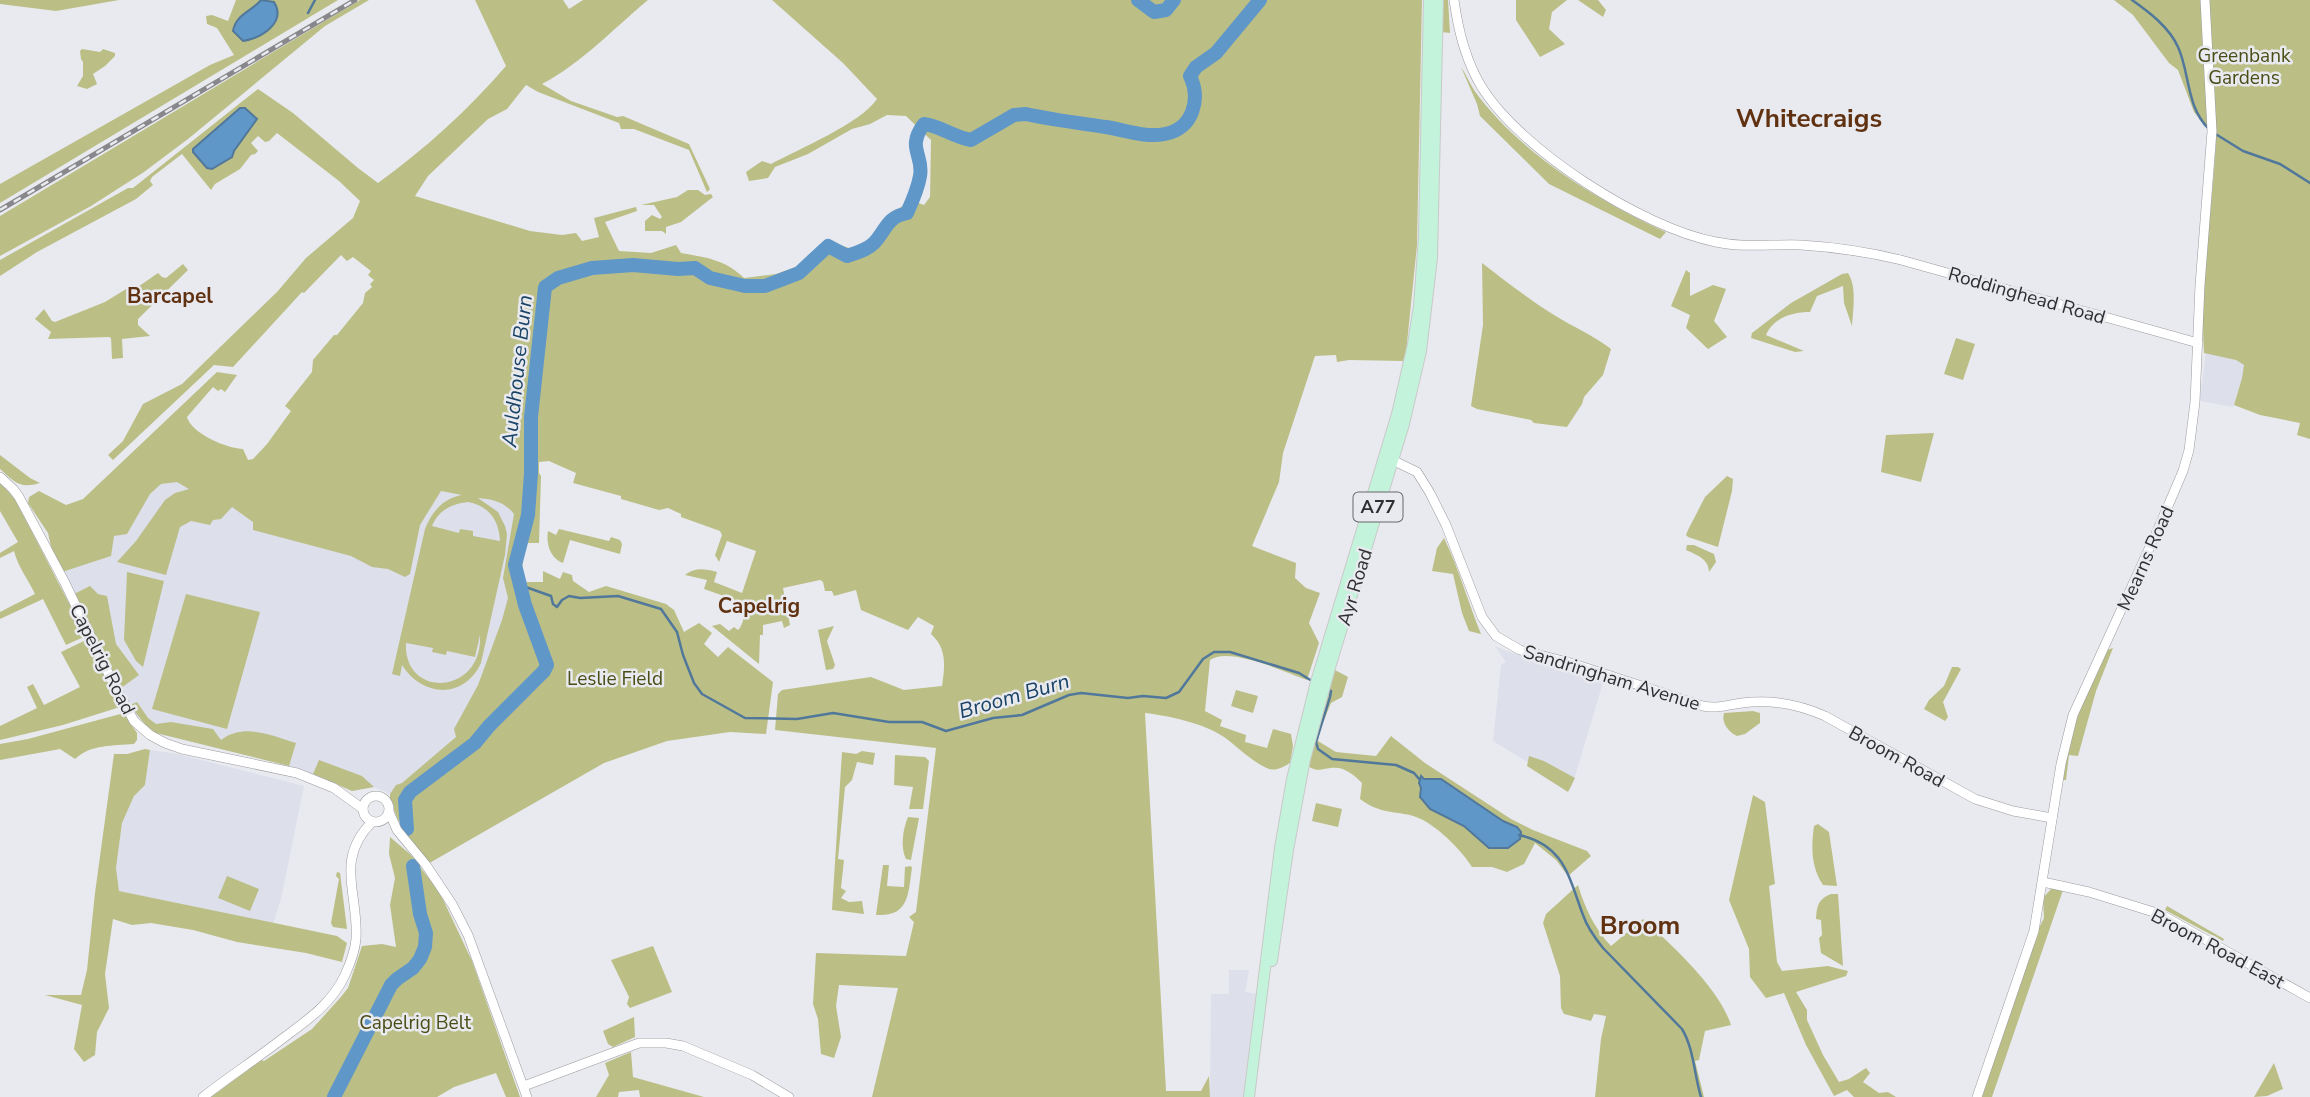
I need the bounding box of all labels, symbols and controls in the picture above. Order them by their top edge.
park label: Greenbank Gardens [2198,43,2291,91]
district label: Whitecraigs [1736,101,1882,136]
street label: Roddinghead Road [1945,261,2109,331]
district label: Barcapel [127,282,213,310]
water label: Auldhouse Burn [495,293,539,449]
road number: A77 [1354,492,1402,522]
street label: Mearns Road [2111,502,2181,615]
street label: Ayr Road [1331,546,1379,629]
district label: Capelrig [718,592,800,620]
street label: Capelrig Road [63,600,141,719]
street label: Sandringham Avenue [1520,639,1703,717]
park label: Leslie Field [567,666,663,692]
water label: Broom Burn [955,667,1073,725]
street label: Broom Road [1844,720,1949,794]
street label: Broom Road East [2146,903,2289,995]
district label: Broom [1600,908,1680,943]
park label: Capelrig Belt [359,1010,471,1036]

